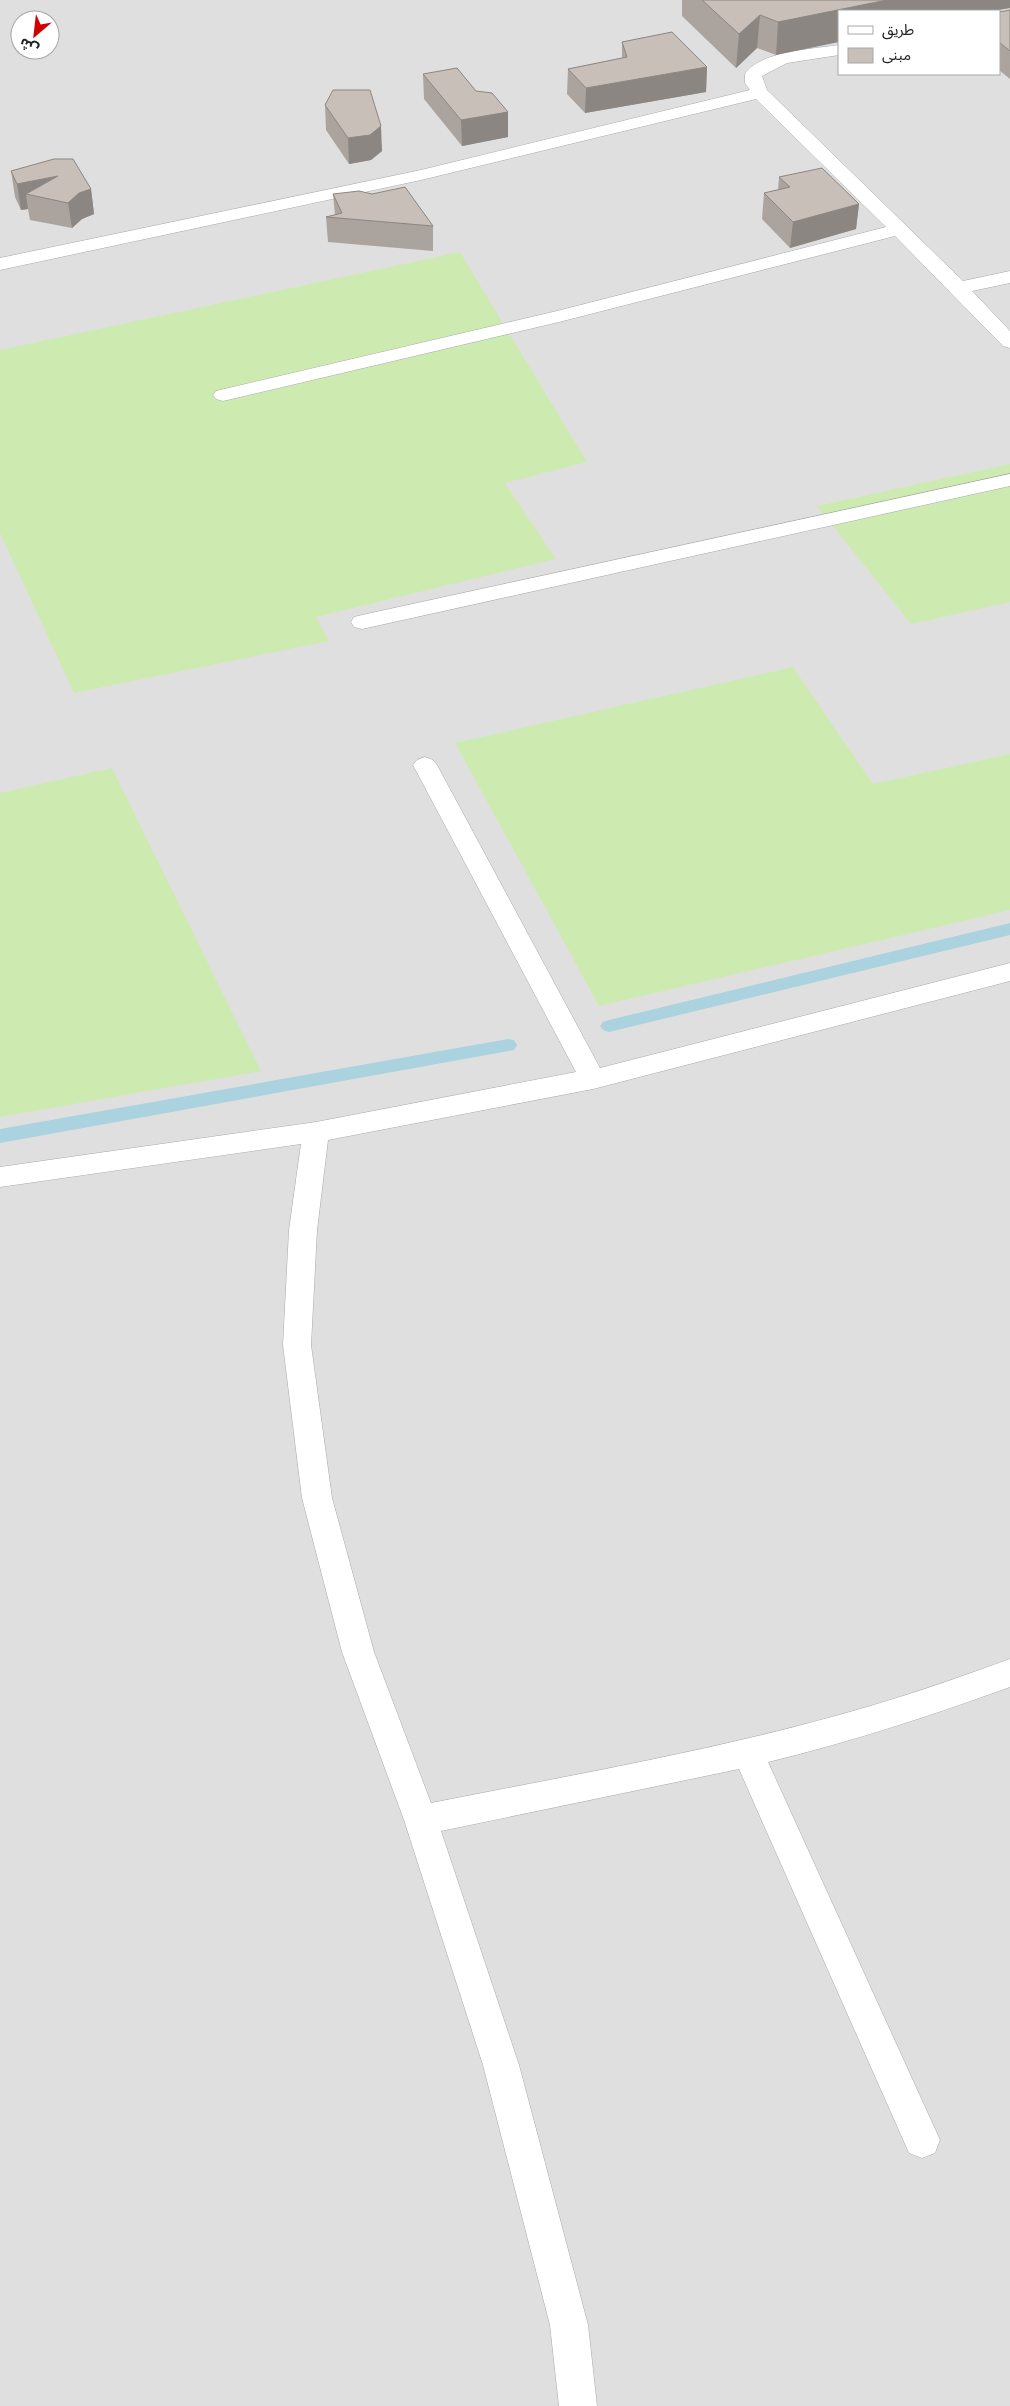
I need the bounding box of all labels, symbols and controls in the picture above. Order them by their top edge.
north arrow [10,10,60,60]
legend [838,10,1000,75]
text: طريق [882,21,914,40]
text: ش [17,35,41,58]
text: مبنى [882,46,911,64]

